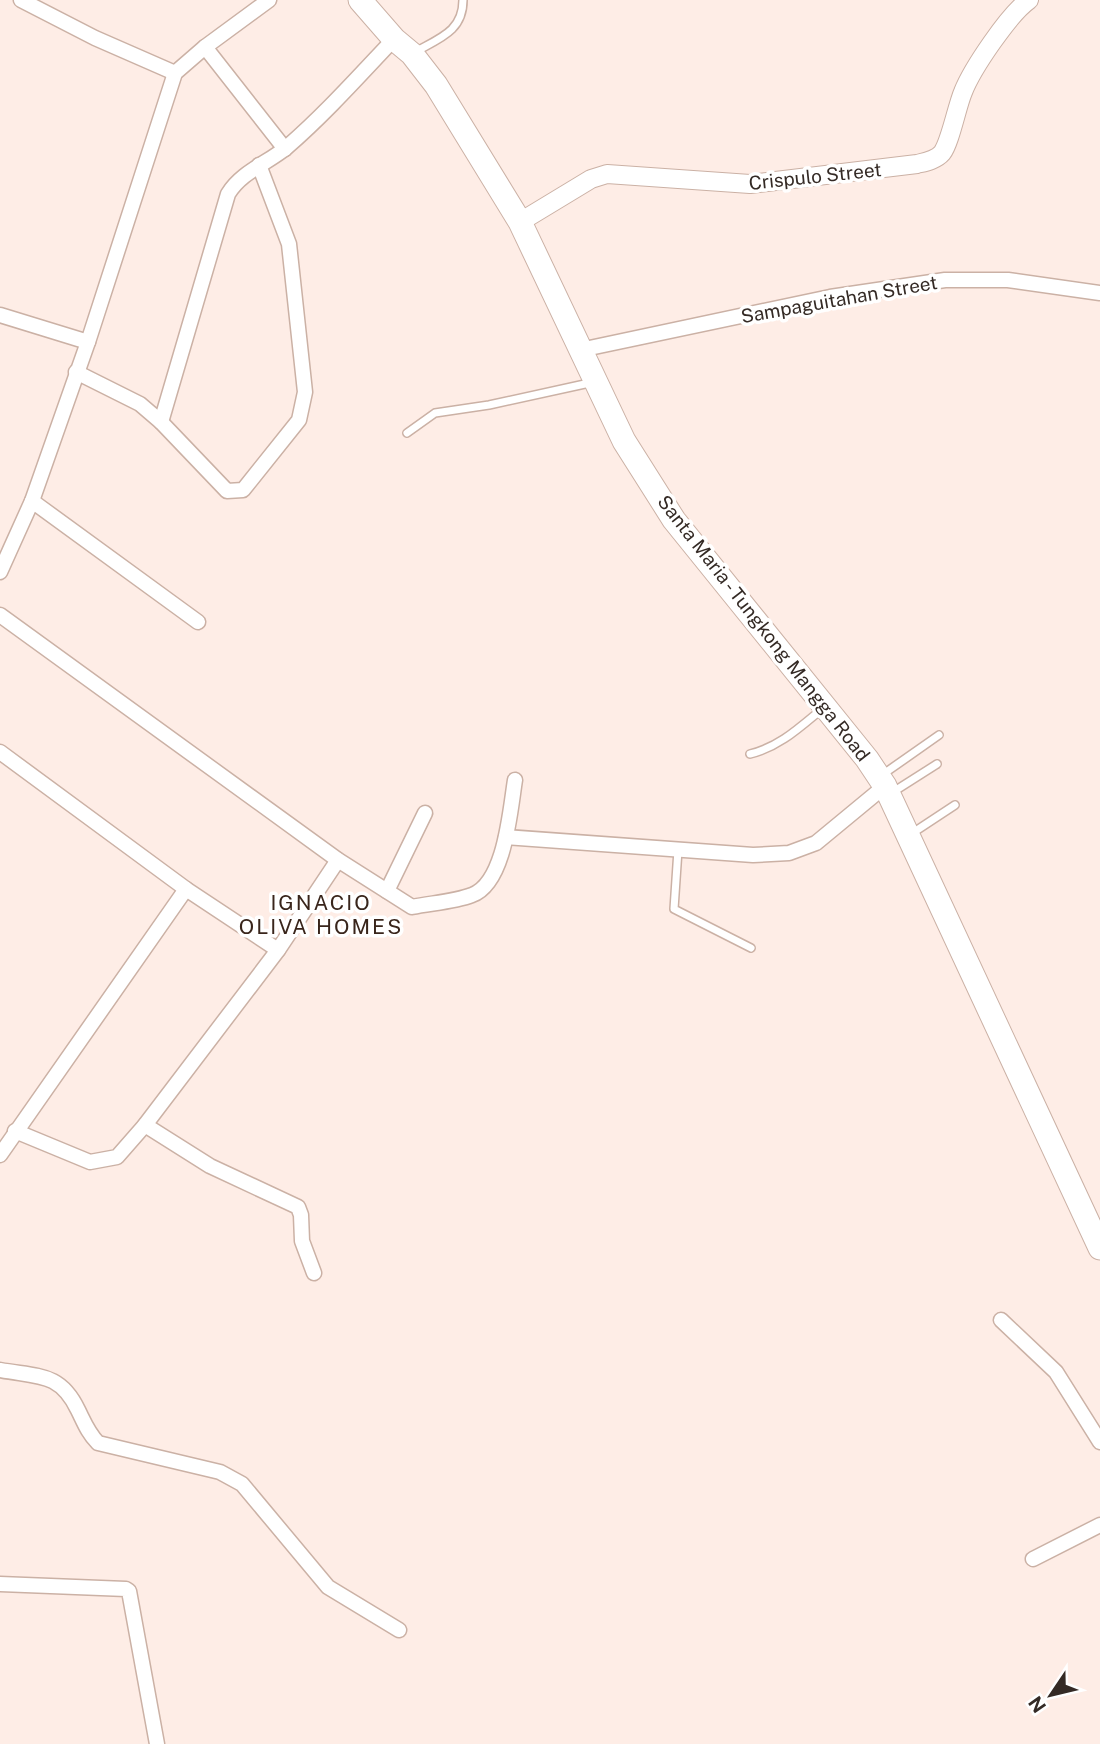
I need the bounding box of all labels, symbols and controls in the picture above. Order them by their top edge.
street label: Crispulo Street [748,158,882,194]
street label: Sampaguitahan Street [739,271,939,327]
street label: Santa Maria - Tungkong Mangga Road [653,491,875,765]
district label: IGNACIO OLIVA HOMES [239,890,403,939]
north arrow [1016,1660,1086,1730]
text: N [1024,1692,1050,1717]

